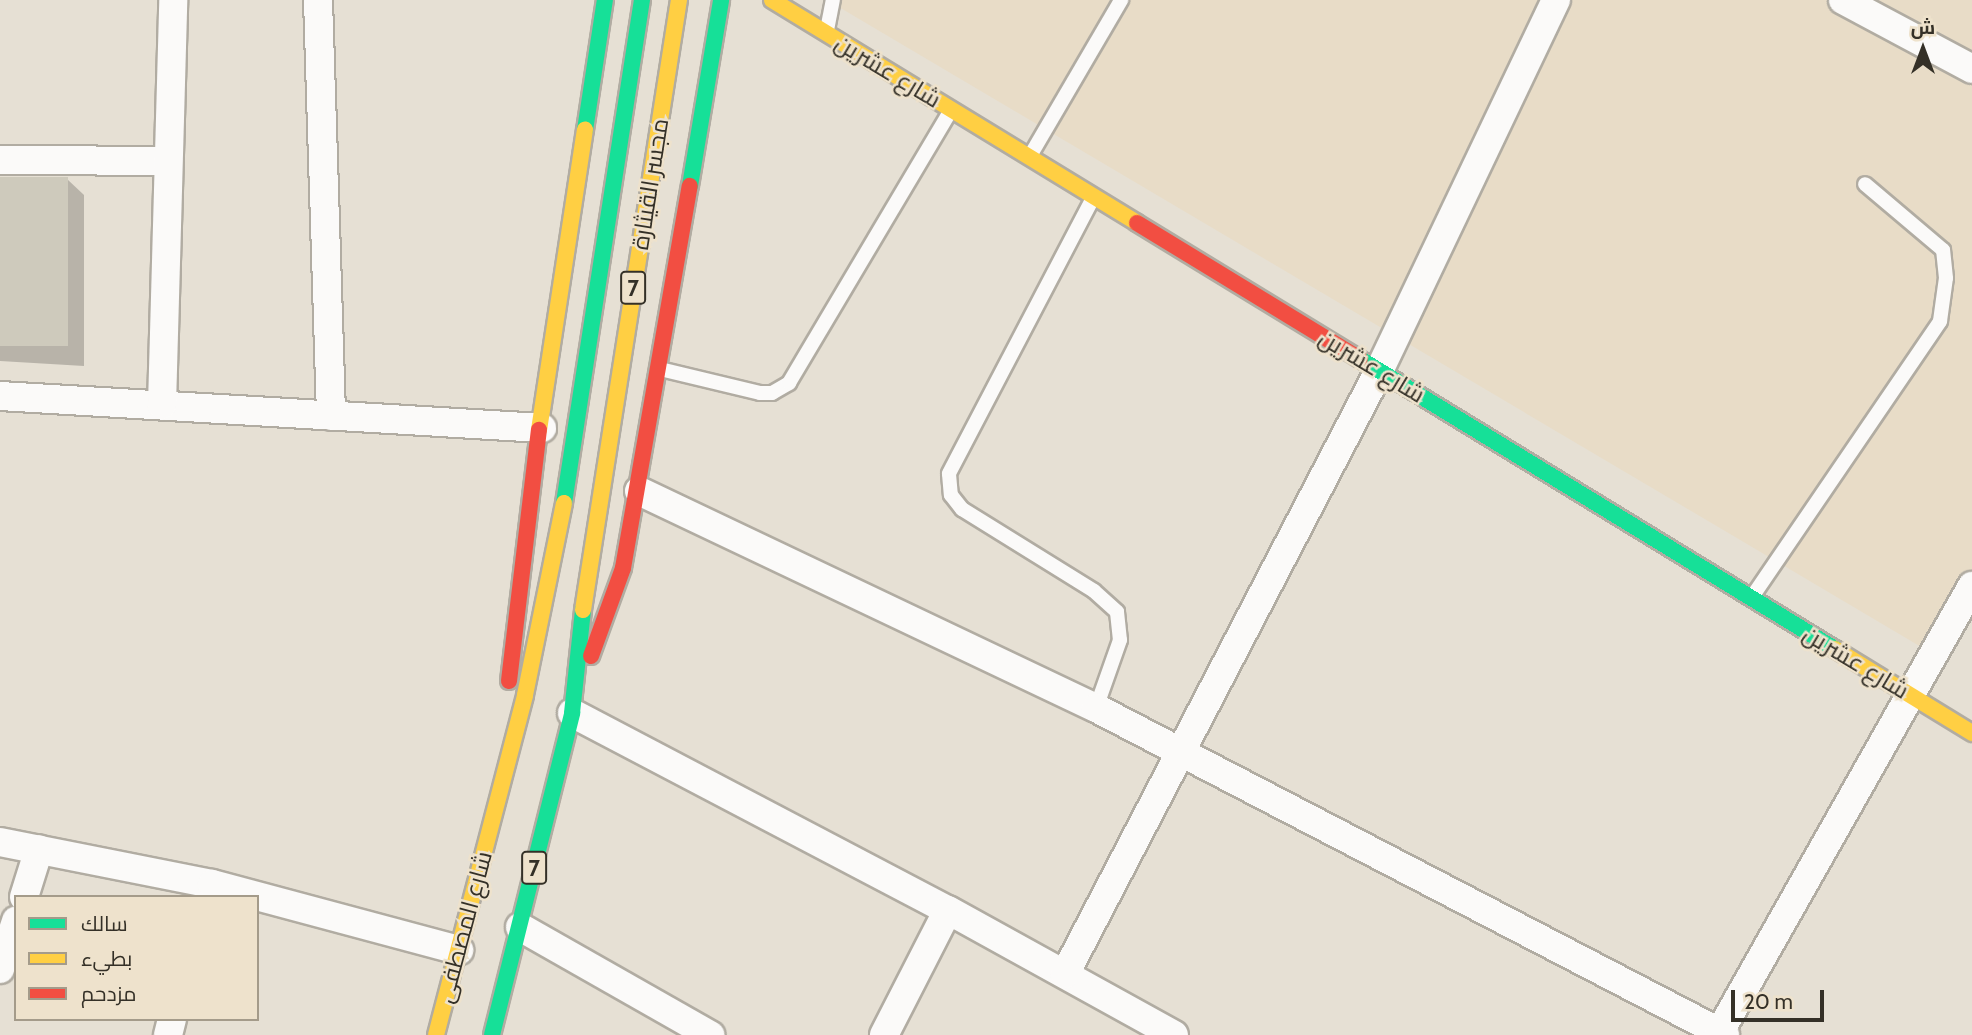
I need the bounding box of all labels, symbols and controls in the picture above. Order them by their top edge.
north arrow [1888,14,1958,84]
text: ش [1911,16,1935,39]
street label: شارع عشرين [830,28,946,114]
street label: مجسر القيثارة [625,116,675,252]
road number: 7 [619,268,647,308]
street label: شارع عشرين [1314,323,1430,409]
street label: شارع عشرين [1798,619,1914,705]
street label: شارع المصطفى [430,848,498,1006]
road number: 7 [520,848,548,888]
legend [14,895,259,1021]
text: سالك [81,911,128,936]
text: بطيء [81,946,132,971]
scale bar [1734,976,1827,1020]
text: مزدحم [81,981,136,1006]
text: 20 m [1744,989,1793,1014]

